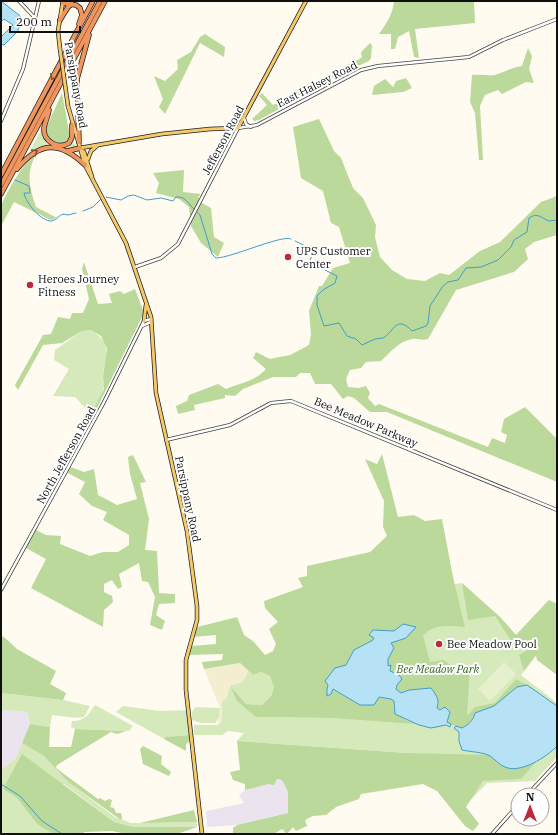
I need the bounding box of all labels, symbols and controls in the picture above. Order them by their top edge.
scale bar [10,8,80,34]
text: 200 m [16,14,52,29]
street label: Parsippany Road [62,41,91,130]
street label: East Halsey Road [274,58,360,110]
one-way arrow [50,73,57,81]
street label: Jefferson Road [199,103,247,177]
one-way arrow [31,149,38,156]
place label: UPS Customer Center [296,244,371,271]
marker: UPS Customer Center [283,252,293,262]
place label: Heroes Journey Fitness [38,272,119,299]
marker: Heroes Journey Fitness [25,280,35,290]
street label: Bee Meadow Parkway [312,394,420,450]
street label: North Jefferson Road [33,403,99,506]
street label: Parsippany Road [172,455,204,544]
place label: Bee Meadow Pool [447,637,537,651]
marker: Bee Meadow Pool [434,639,444,649]
park label: Bee Meadow Park [396,662,480,676]
north arrow [510,787,550,827]
text: N [526,790,535,804]

